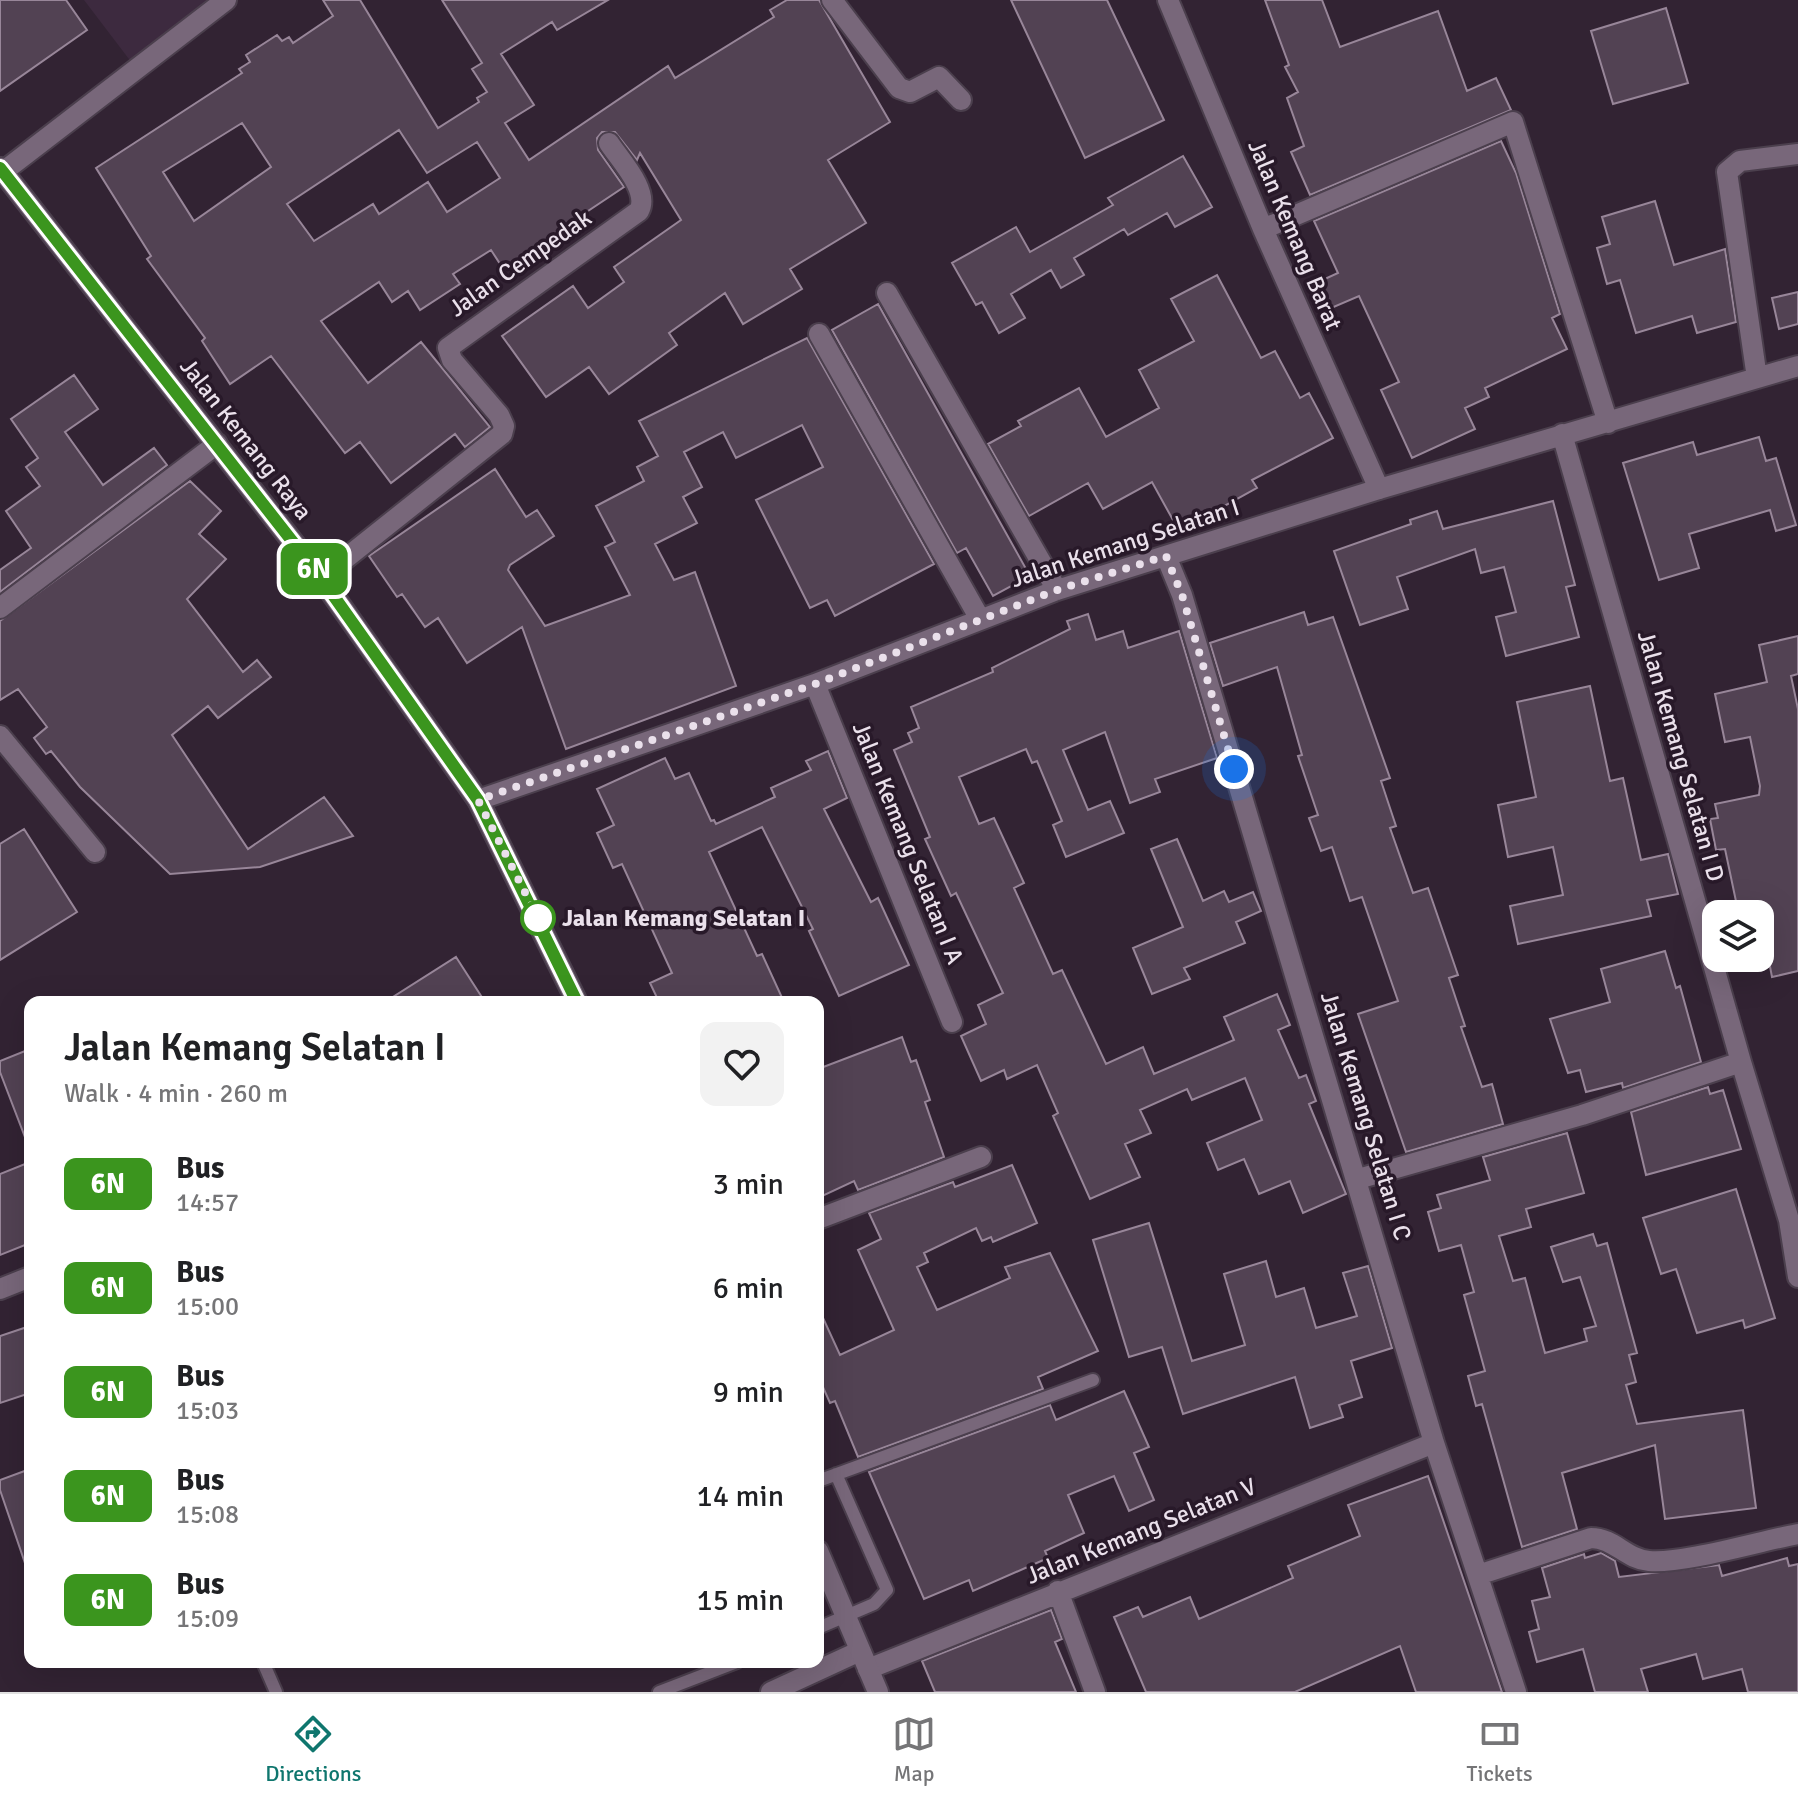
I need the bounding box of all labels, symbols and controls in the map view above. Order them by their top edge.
street label: Jalan Kemang Barat [1241,135,1349,335]
street label: Jalan Cempedak [443,203,597,323]
street label: Jalan Kemang Raya [173,352,319,526]
street label: Jalan Kemang Selatan I [1007,492,1243,594]
line badge: 6N [278,543,350,595]
text: 6N [297,552,331,586]
street label: Jalan Kemang Selatan I D [1631,627,1731,885]
street label: Jalan Kemang Selatan I A [846,718,970,969]
your location [1214,749,1254,789]
map controls [1702,900,1774,972]
button: layers [1702,900,1774,972]
marker: Jalan Kemang Selatan I [521,901,555,935]
place label: Jalan Kemang Selatan I [562,903,805,933]
street label: Jalan Kemang Selatan I C [1314,988,1418,1244]
button: heart [700,1022,784,1106]
text: Jalan Kemang Selatan I [64,1024,446,1071]
text: Walk · 4 min · 260 m [64,1078,288,1110]
text: Bus [176,1150,224,1187]
text: 3 min [713,1166,784,1203]
text: 6N [91,1167,125,1201]
text: 14:57 [176,1187,239,1219]
text: Bus [176,1254,224,1291]
text: 6 min [713,1270,784,1307]
text: 6N [91,1271,125,1305]
text: 15:00 [176,1291,239,1323]
text: Bus [176,1358,224,1395]
text: 9 min [713,1374,784,1411]
text: 6N [91,1375,125,1409]
text: 15:03 [176,1395,239,1427]
text: Bus [176,1462,224,1499]
street label: Jalan Kemang Selatan V [1022,1471,1261,1591]
text: 14 min [697,1478,784,1515]
text: 6N [91,1479,125,1513]
text: 15:08 [176,1499,239,1531]
text: Bus [176,1566,224,1603]
text: 15 min [697,1582,784,1619]
text: 6N [91,1583,125,1617]
text: 15:09 [176,1603,239,1635]
tab: Directions [265,1712,361,1787]
tab: Map [892,1712,936,1787]
tab: Tickets [1467,1712,1533,1787]

